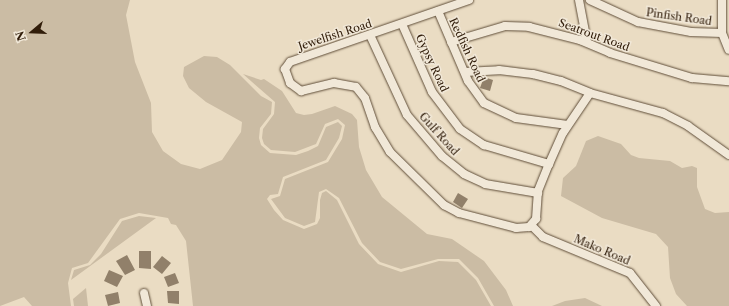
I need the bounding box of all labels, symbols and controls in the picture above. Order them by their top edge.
street label: Pinfish Road [645,6,713,28]
north arrow [12,12,52,52]
street label: Redfish Road [446,16,488,84]
street label: Seatrout Road [557,16,631,54]
street label: Jewelfish Road [296,17,374,53]
text: N [12,29,29,43]
street label: Gypsy Road [413,32,451,94]
street label: Gulf Road [416,110,462,158]
street label: Mako Road [572,232,632,268]

